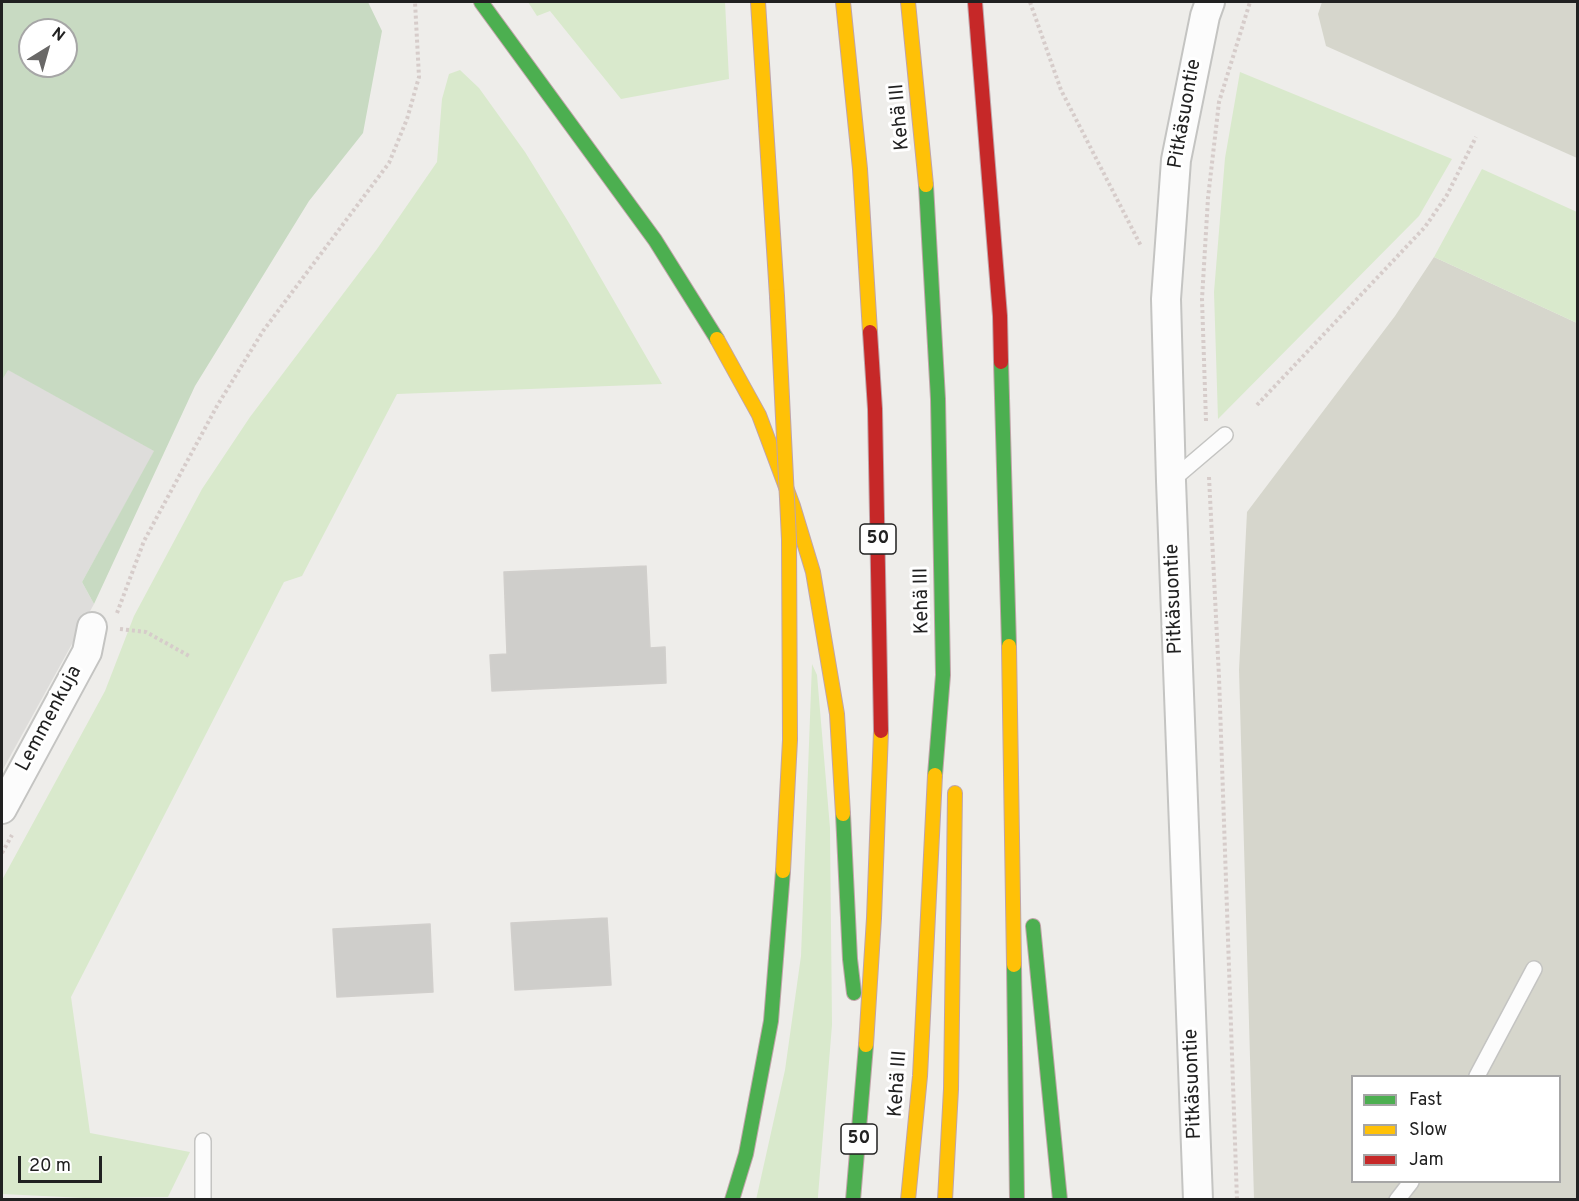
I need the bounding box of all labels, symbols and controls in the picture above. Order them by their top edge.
north arrow [18,18,78,78]
text: N [47,24,68,47]
street label: Pitkäsuontie [1165,57,1207,171]
street label: Kehä III [886,83,916,151]
road number: 50 [860,524,896,554]
street label: Pitkäsuontie [1161,543,1189,655]
street label: Kehä III [910,567,936,635]
street label: Lemmenkuja [12,662,88,776]
street label: Pitkäsuontie [1180,1028,1208,1140]
street label: Kehä III [885,1050,913,1118]
legend [1351,1075,1561,1183]
text: Fast [1409,1089,1442,1112]
text: Slow [1409,1119,1447,1142]
road number: 50 [841,1124,877,1154]
scale bar [21,1144,105,1182]
text: Jam [1409,1149,1444,1172]
text: 20 m [29,1155,71,1178]

